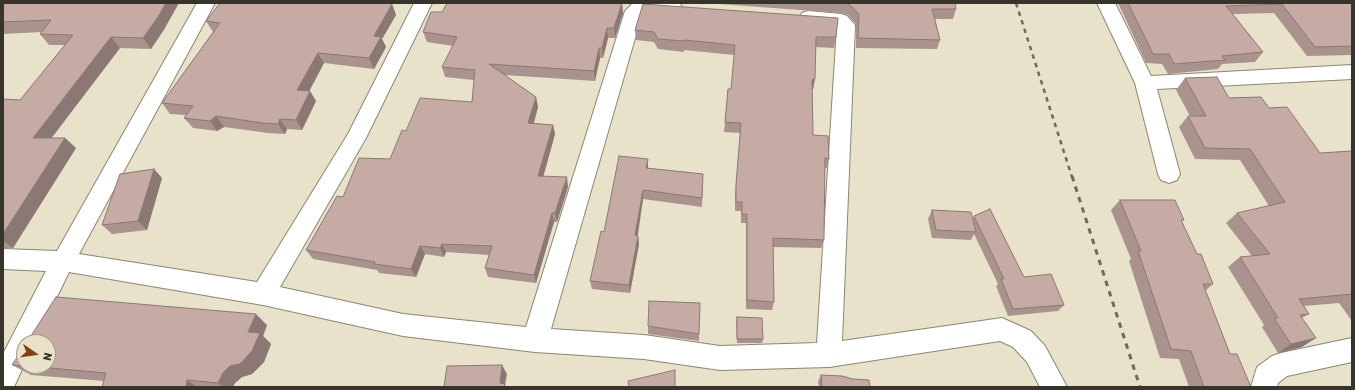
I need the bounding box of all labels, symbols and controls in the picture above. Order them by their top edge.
north arrow [16,334,56,374]
text: N [40,351,54,362]

